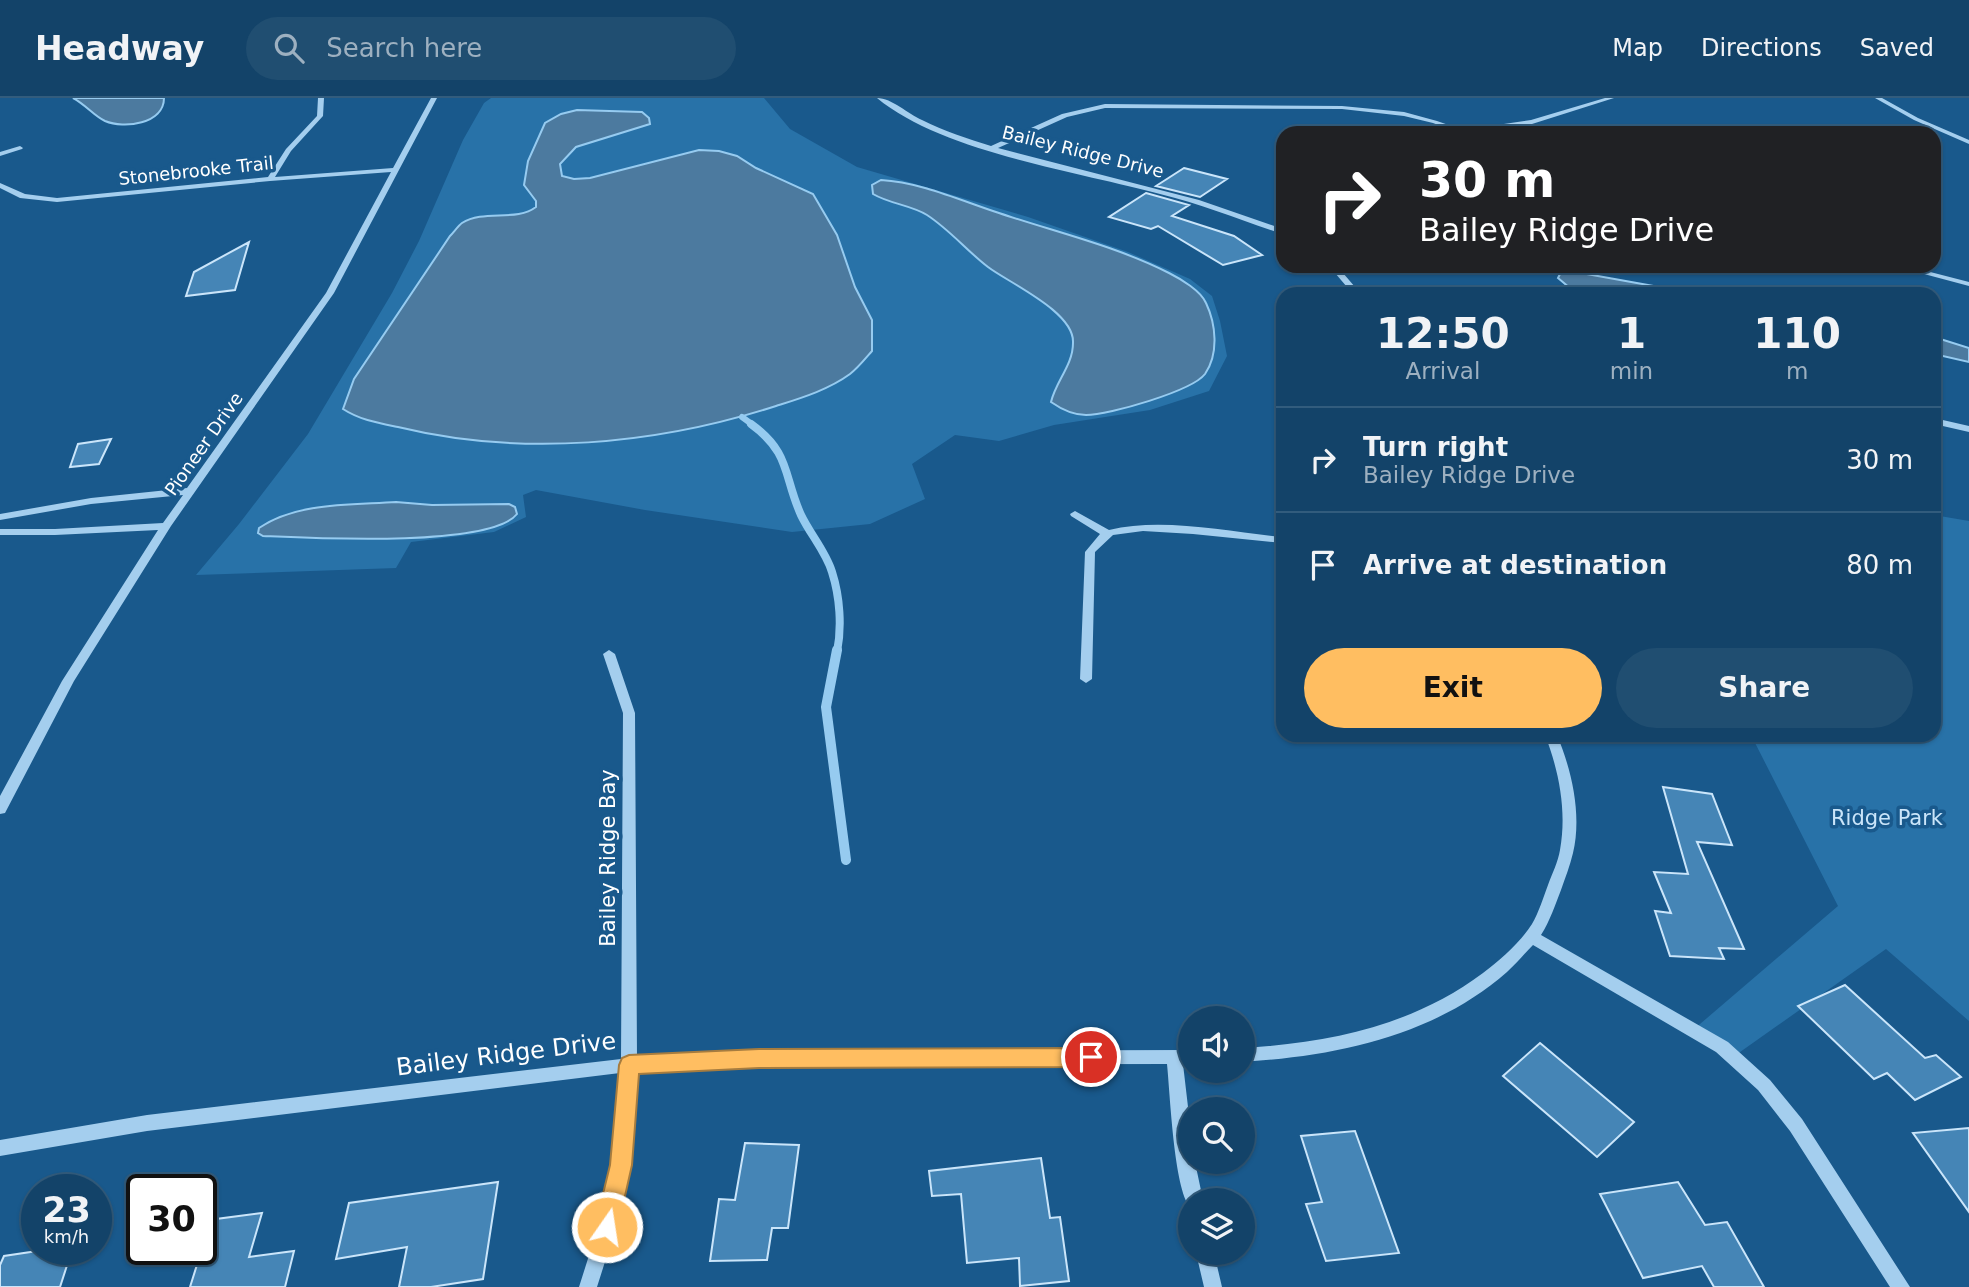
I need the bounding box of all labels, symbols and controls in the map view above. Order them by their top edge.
search box [246,17,736,80]
text: Headway [35,29,204,68]
icon: search [270,29,308,67]
text: Search here [326,33,482,63]
text: Map [1612,34,1663,62]
text: Directions [1701,34,1822,62]
text: Saved [1860,34,1934,62]
street label: Bailey Ridge Drive [1000,121,1166,182]
street label: Stonebrooke Trail [117,152,275,189]
text: 30 m [1419,152,1555,209]
icon: right [1304,154,1395,245]
text: Bailey Ridge Drive [1419,211,1714,249]
text: 12:50 [1376,309,1510,358]
text: 1 [1617,309,1646,358]
text: 110 [1753,309,1841,358]
text: Arrival [1406,358,1480,384]
text: min [1610,358,1653,384]
text: m [1786,358,1808,384]
street label: Pioneer Drive [160,388,247,499]
text: Turn right [1363,432,1508,462]
icon: right [1304,441,1342,479]
text: 30 m [1846,445,1913,475]
text: Bailey Ridge Drive [1363,462,1575,488]
icon: arrive [1304,546,1342,584]
text: Arrive at destination [1363,550,1667,580]
text: 80 m [1846,550,1913,580]
button: Exit [1304,648,1602,728]
button: Share [1616,648,1913,728]
street label: Bailey Ridge Bay [596,769,620,947]
park label: Ridge Park [1831,806,1944,830]
map controls [1178,1006,1255,1265]
button: sound [1178,1006,1255,1083]
street label: Bailey Ridge Drive [394,1027,618,1081]
pin [1061,1027,1121,1087]
icon: arrive [1072,1038,1110,1076]
button: search [1178,1097,1255,1174]
speed limit sign: 30 [126,1174,217,1265]
button: layers [1178,1188,1255,1265]
text: 23 [42,1190,91,1230]
position arrow [570,1190,644,1264]
text: km/h [44,1226,89,1247]

